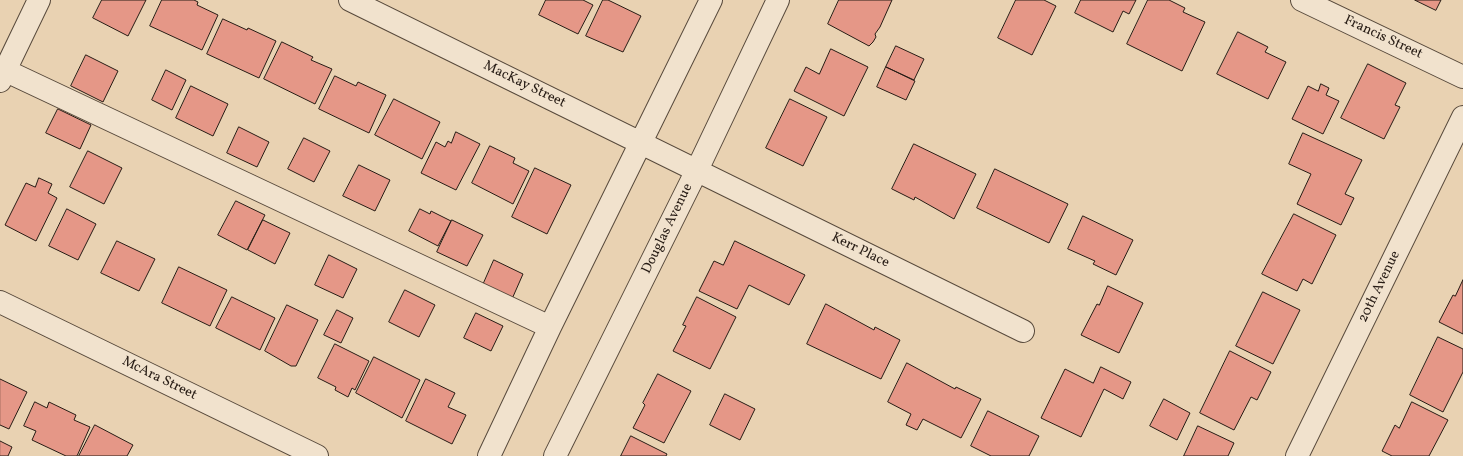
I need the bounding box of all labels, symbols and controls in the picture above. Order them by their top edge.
street label: Francis Street [1341,13,1425,63]
street label: MacKay Street [480,58,568,112]
street label: Douglas Avenue [639,181,697,277]
street label: Kerr Place [828,230,892,272]
street label: 20th Avenue [1355,248,1405,326]
street label: McAra Street [119,354,199,404]

